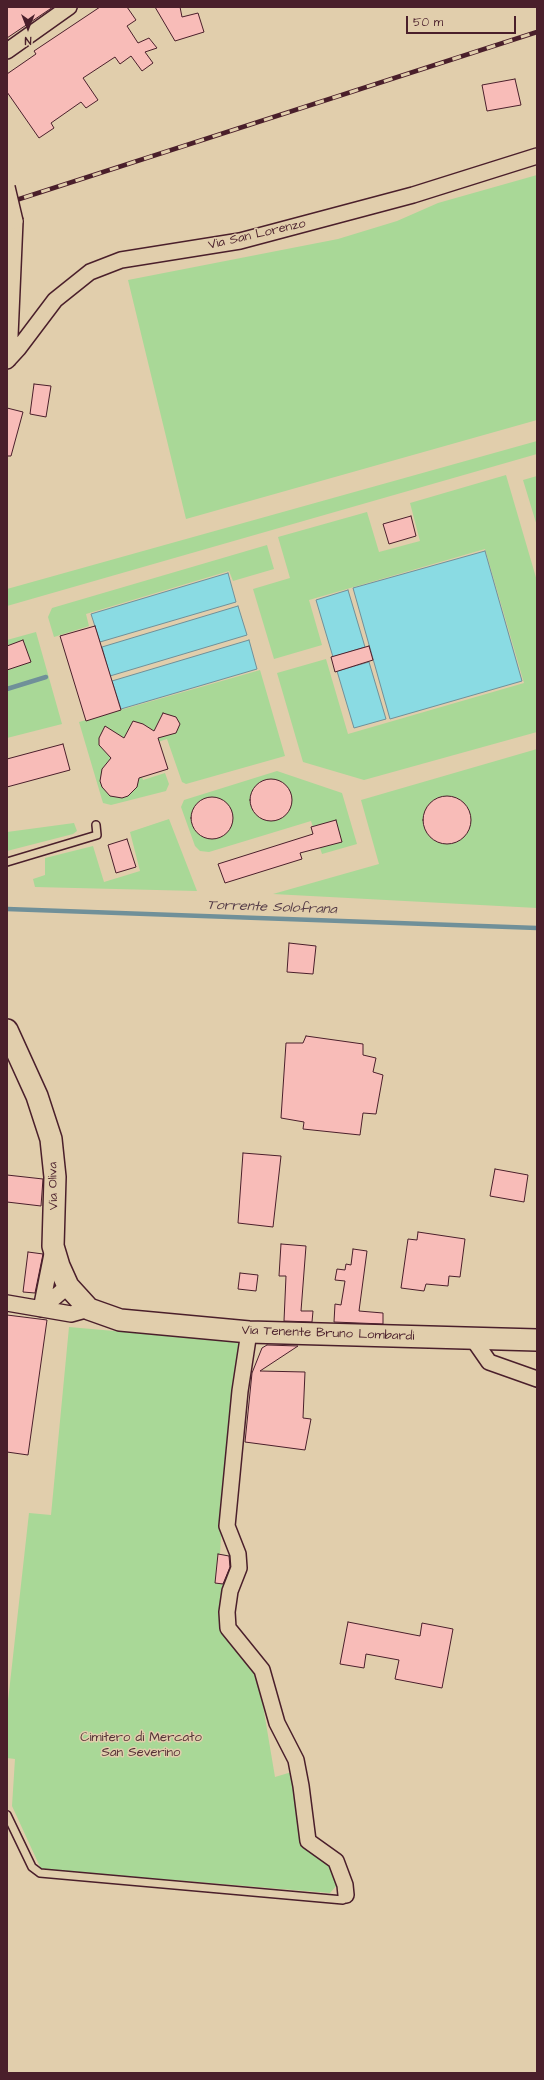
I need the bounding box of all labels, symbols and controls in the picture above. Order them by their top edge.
north arrow [8,8,48,48]
scale bar [408,8,518,34]
text: 50 m [413,14,443,31]
text: N [25,33,31,48]
street label: Via San Lorenzo [207,216,307,254]
water label: Torrente Solofrana [207,897,337,919]
street label: Via Oliva [46,1162,62,1210]
street label: Via Tenente Bruno Lombardi [241,1323,415,1345]
park label: Cimitero di Mercato San Severino [80,1730,202,1761]

